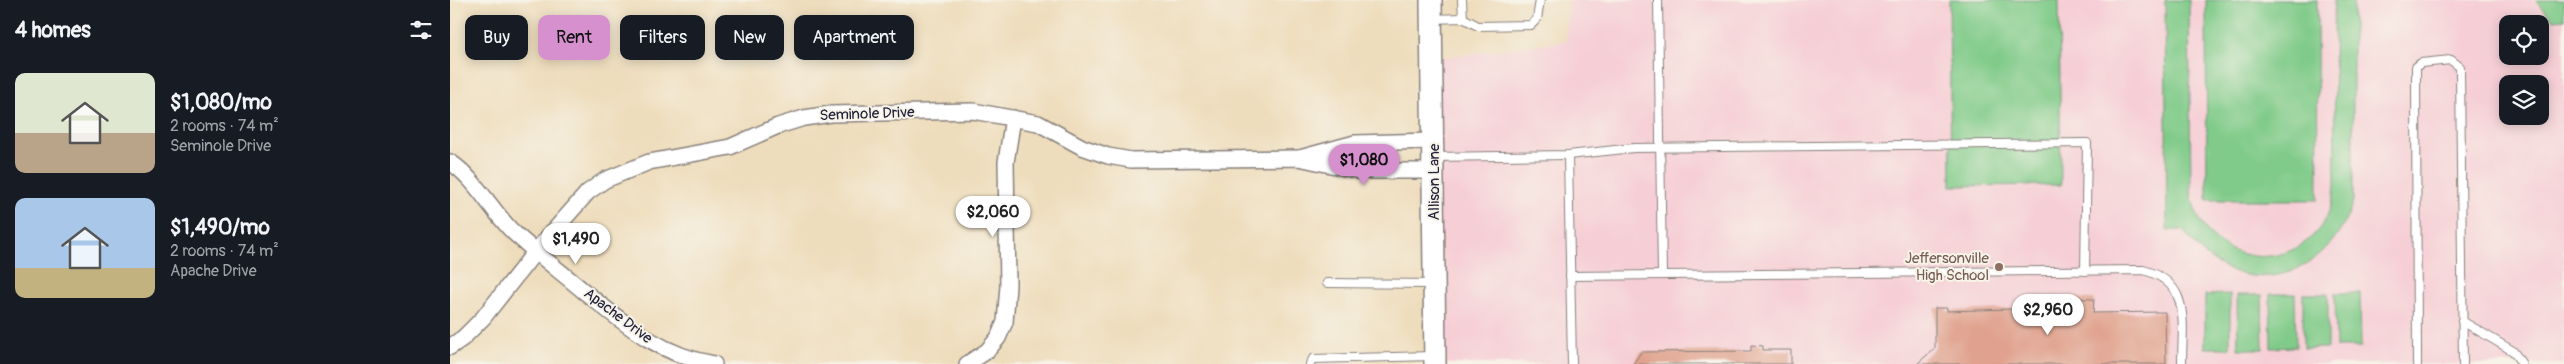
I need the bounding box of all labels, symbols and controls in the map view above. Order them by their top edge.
chip: Buy [465,15,528,60]
chip: Rent [538,15,610,60]
chip: Filters [620,15,705,60]
chip: New [715,15,784,60]
chip: Apartment [794,15,914,60]
map controls [2499,15,2549,125]
button: locate [2499,15,2549,65]
icon: filters [407,16,435,44]
text: 4 homes [15,17,91,44]
button: layers [2499,75,2549,125]
text: $1,080/mo [170,89,272,116]
icon: home [55,93,115,153]
street label: Seminole Drive [819,103,915,125]
text: 2 rooms · 74 m² [170,116,279,136]
text: Seminole Drive [170,136,271,156]
street label: Allison Lane [1425,143,1444,220]
pin: $1,080 [1323,144,1405,186]
text: $1,080 [1340,150,1388,170]
pin: $2,060 [952,196,1034,238]
text: $2,060 [967,202,1019,222]
text: $1,490/mo [170,214,270,241]
icon: home [55,218,115,278]
pin: $1,490 [535,222,617,265]
text: $1,490 [552,229,600,249]
text: 2 rooms · 74 m² [170,241,279,261]
place label: Jeffersonville High School [1905,249,1990,285]
text: Apache Drive [170,261,257,281]
marker: Jeffersonville High School [1993,261,2005,273]
street label: Apache Drive [580,284,657,348]
pin: $2,960 [2007,294,2089,336]
text: $2,960 [2023,300,2073,320]

